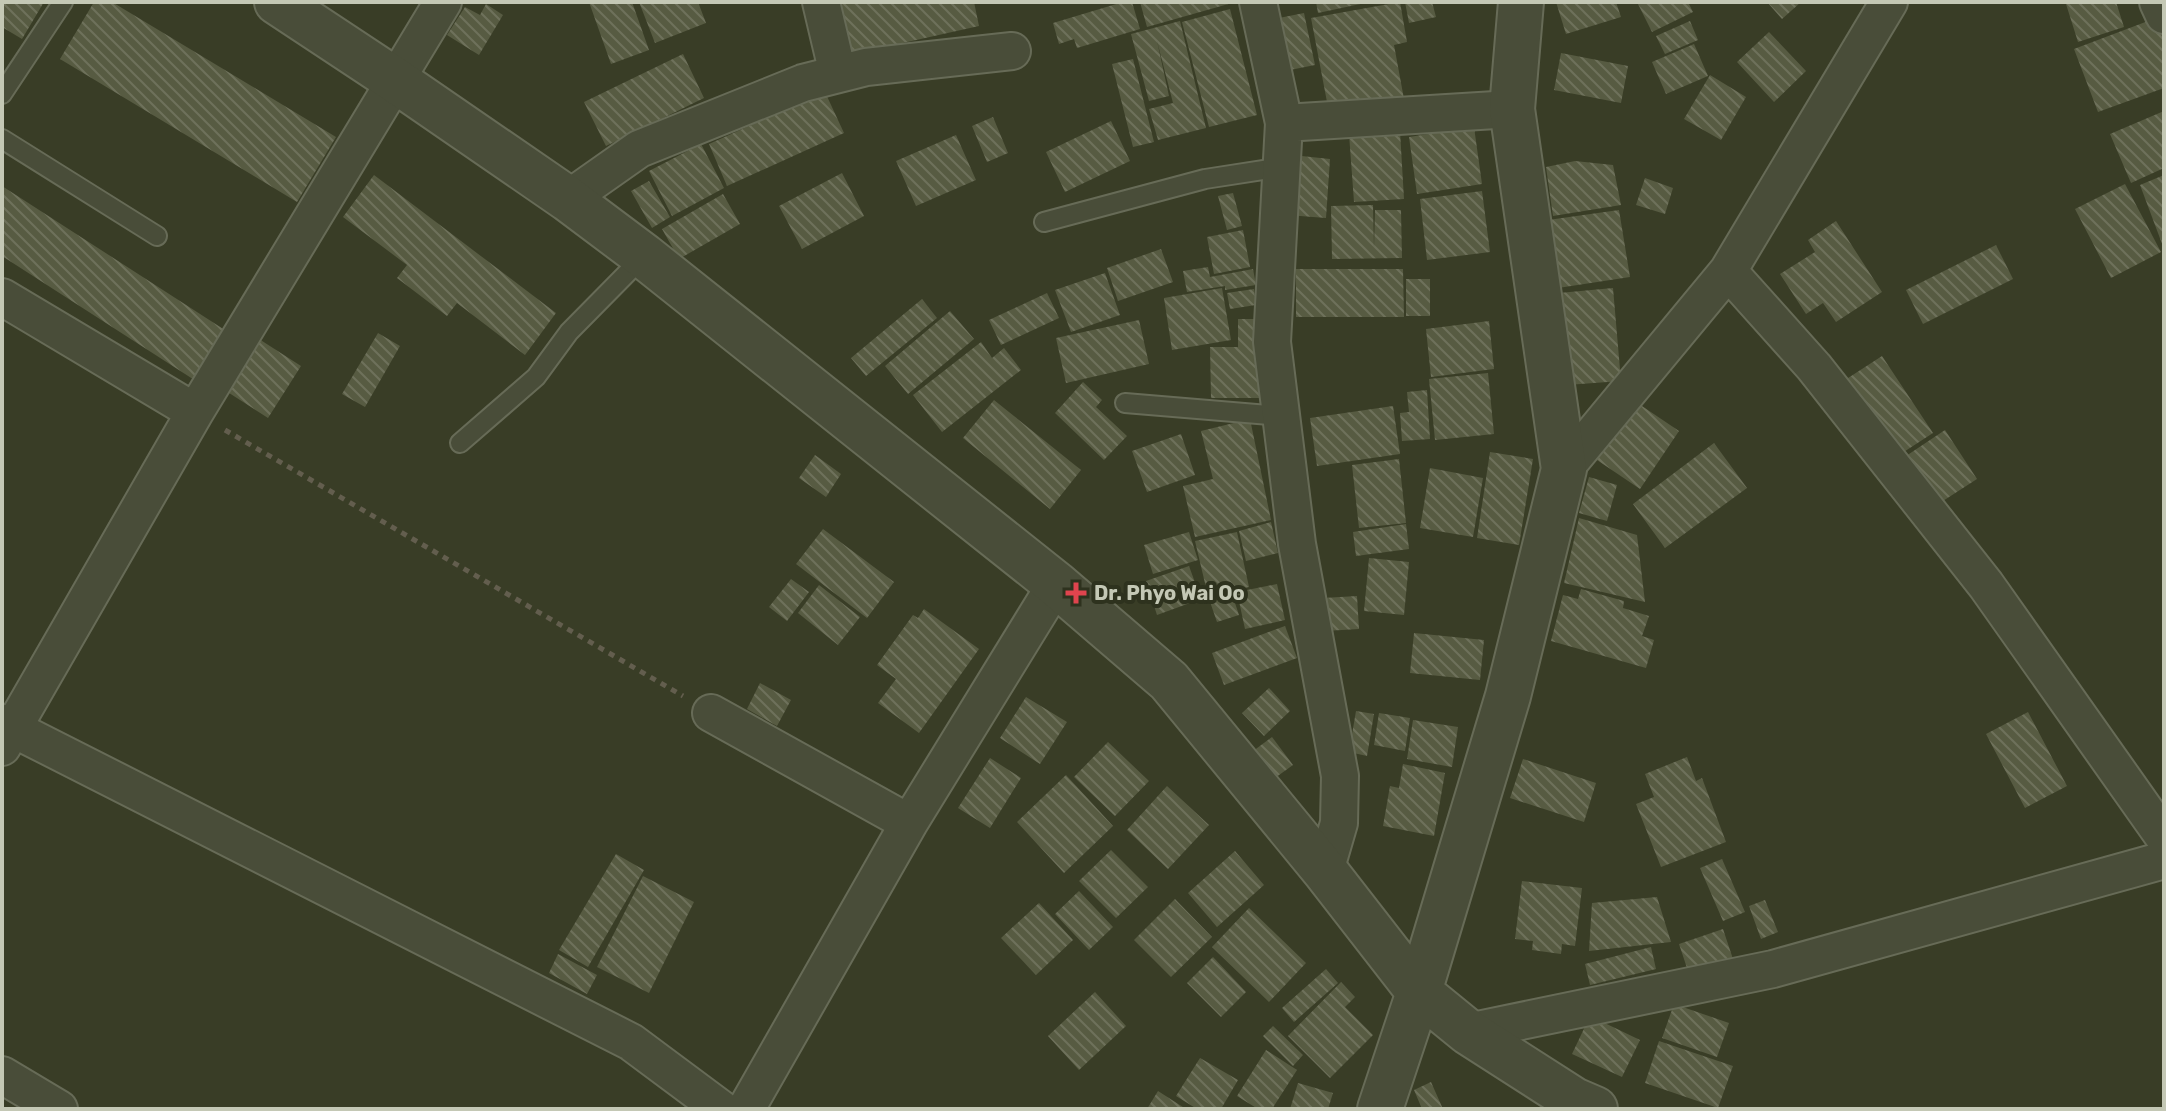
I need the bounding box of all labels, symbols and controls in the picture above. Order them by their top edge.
place label: Dr. Phyo Wai Oo [1094,581,1245,605]
marker: Dr. Phyo Wai Oo [1065,582,1087,604]

